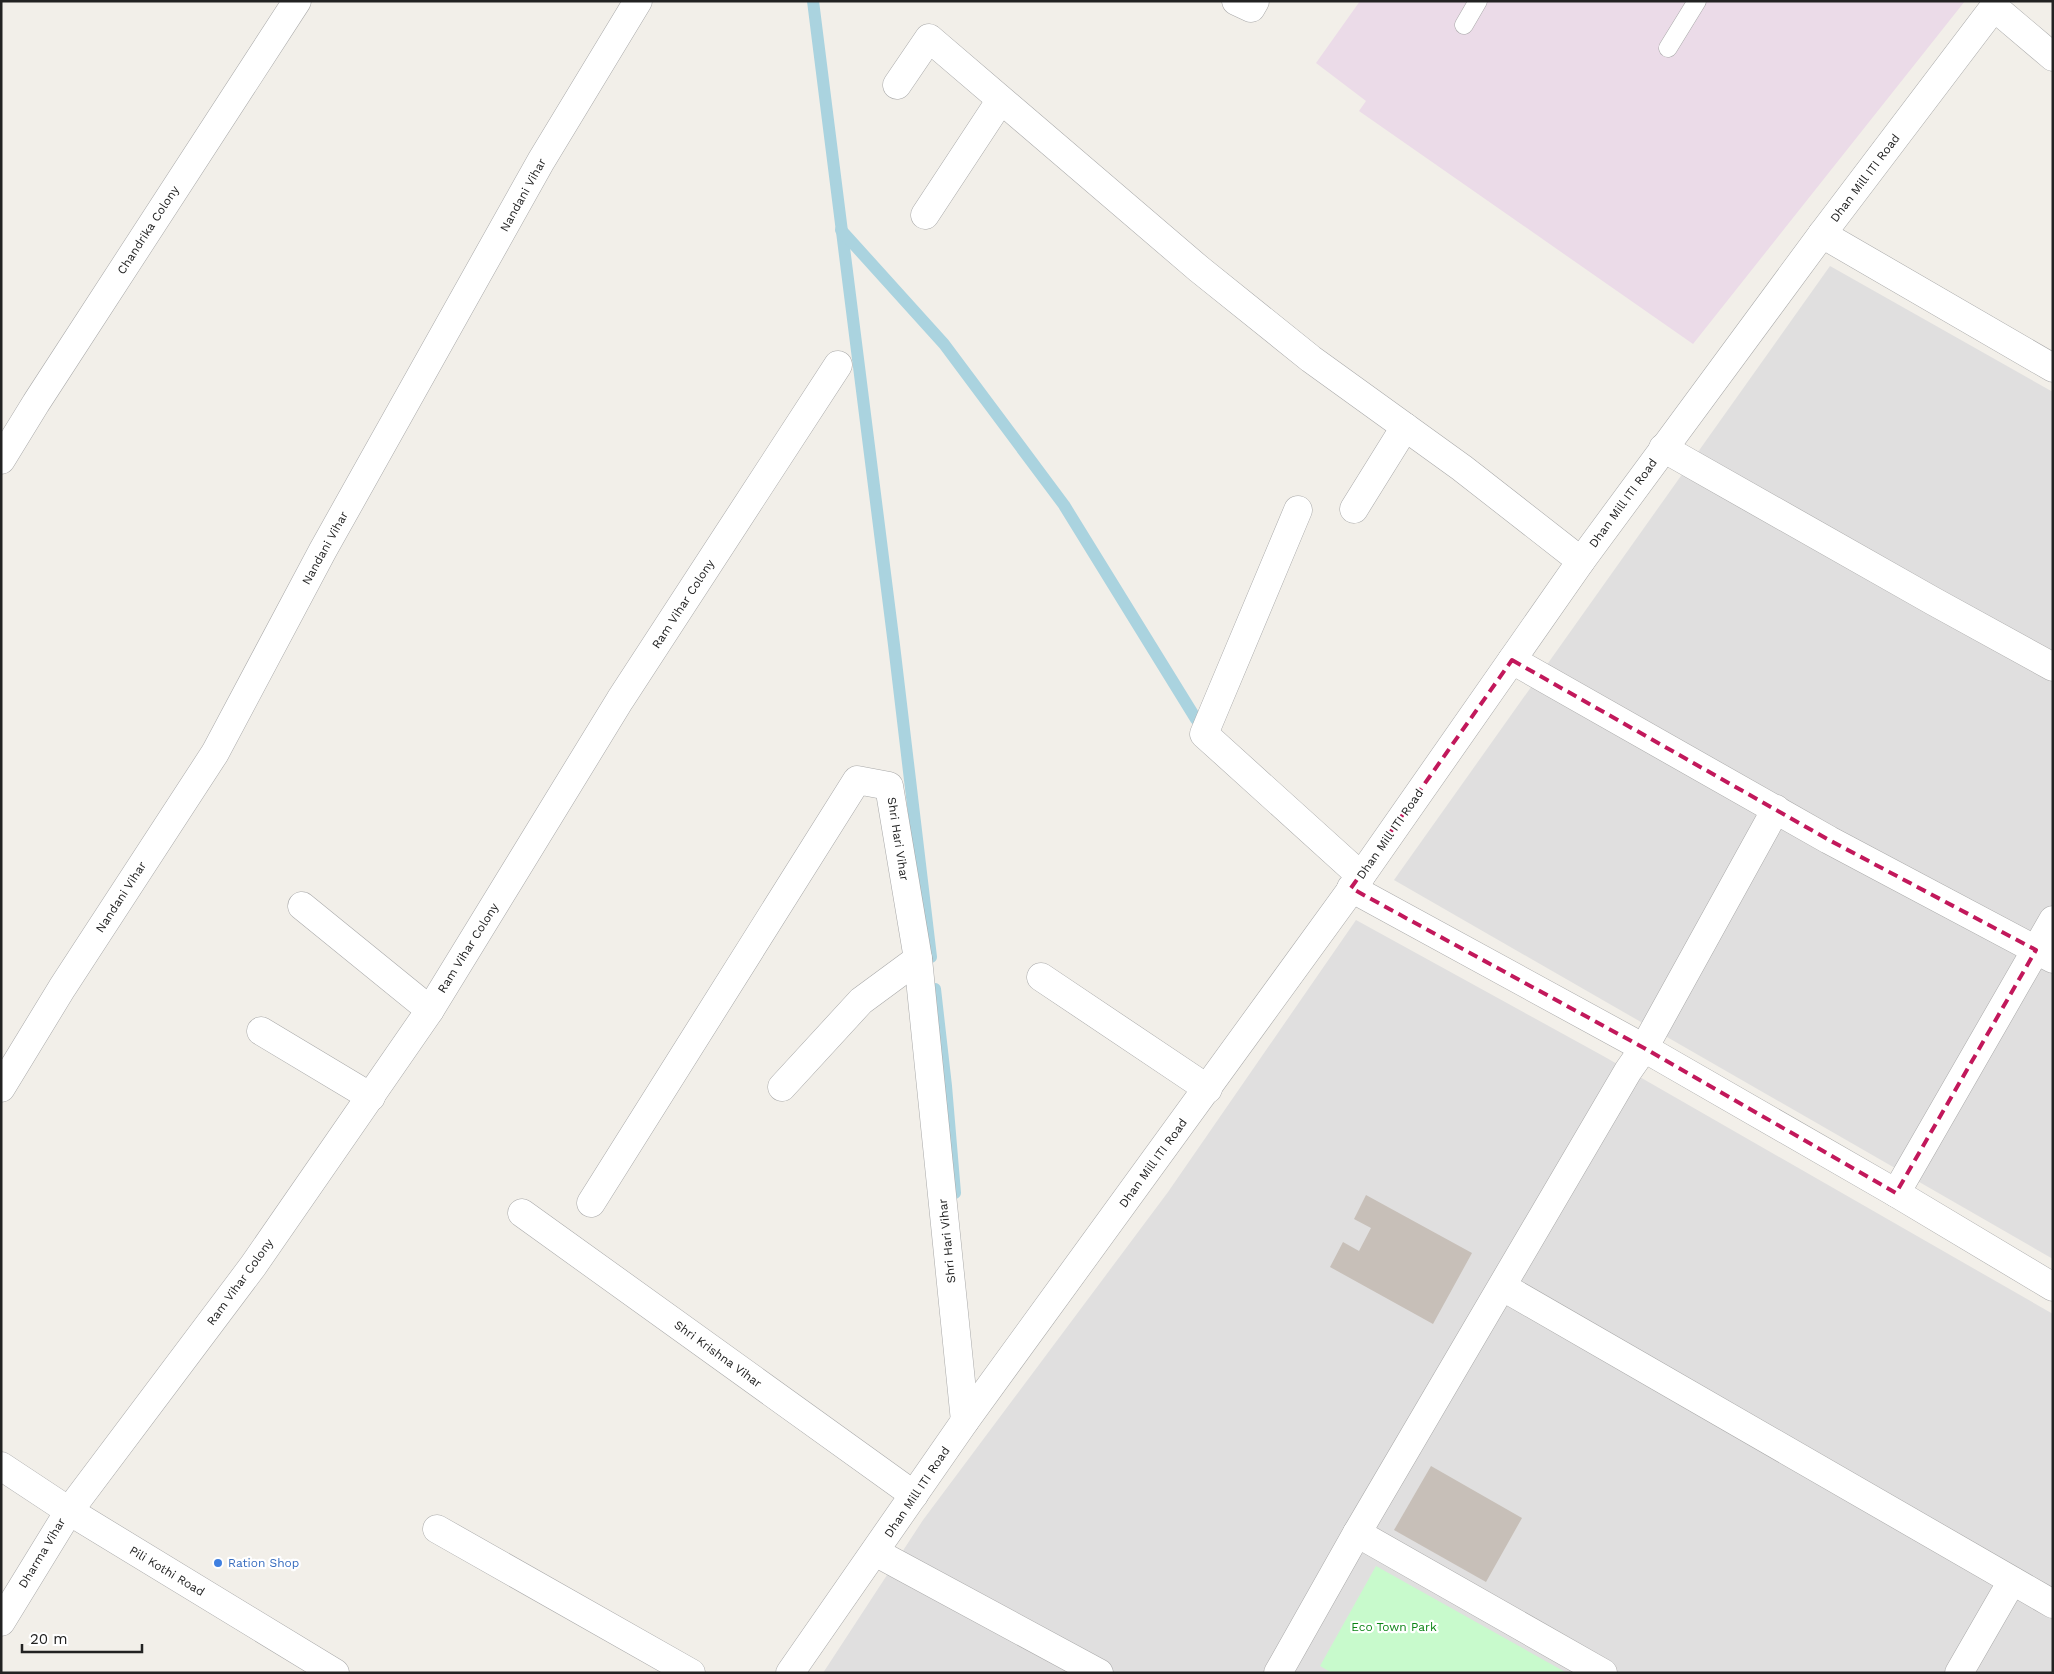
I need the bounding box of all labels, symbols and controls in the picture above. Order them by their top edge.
street label: Dhan Mill ITI Road [1827,131,1903,225]
street label: Nandani Vihar [497,156,549,234]
street label: Chandrika Colony [114,183,182,277]
street label: Dhan Mill ITI Road [1586,456,1660,550]
street label: Nandani Vihar [299,509,351,587]
street label: Ram Vihar Colony [649,556,718,651]
street label: Dhan Mill ITI Road [1354,786,1426,882]
street label: Shri Hari Vihar [884,796,912,882]
street label: Nandani Vihar [93,859,149,935]
street label: Ram Vihar Colony [435,900,502,996]
street label: Dhan Mill ITI Road [1116,1116,1190,1210]
street label: Shri Hari Vihar [936,1198,958,1284]
street label: Ram Vihar Colony [204,1235,277,1328]
street label: Shri Krishna Vihar [672,1318,765,1390]
street label: Dhan Mill ITI Road [881,1444,953,1540]
street label: Dharma Vihar [16,1515,69,1591]
street label: Pili Kothi Road [127,1543,207,1599]
place label: Ration Shop [228,1556,299,1570]
marker: Ration Shop [212,1557,224,1569]
park label: Eco Town Park [1351,1620,1437,1634]
scale bar [22,1622,142,1654]
text: 20 m [30,1630,68,1648]

